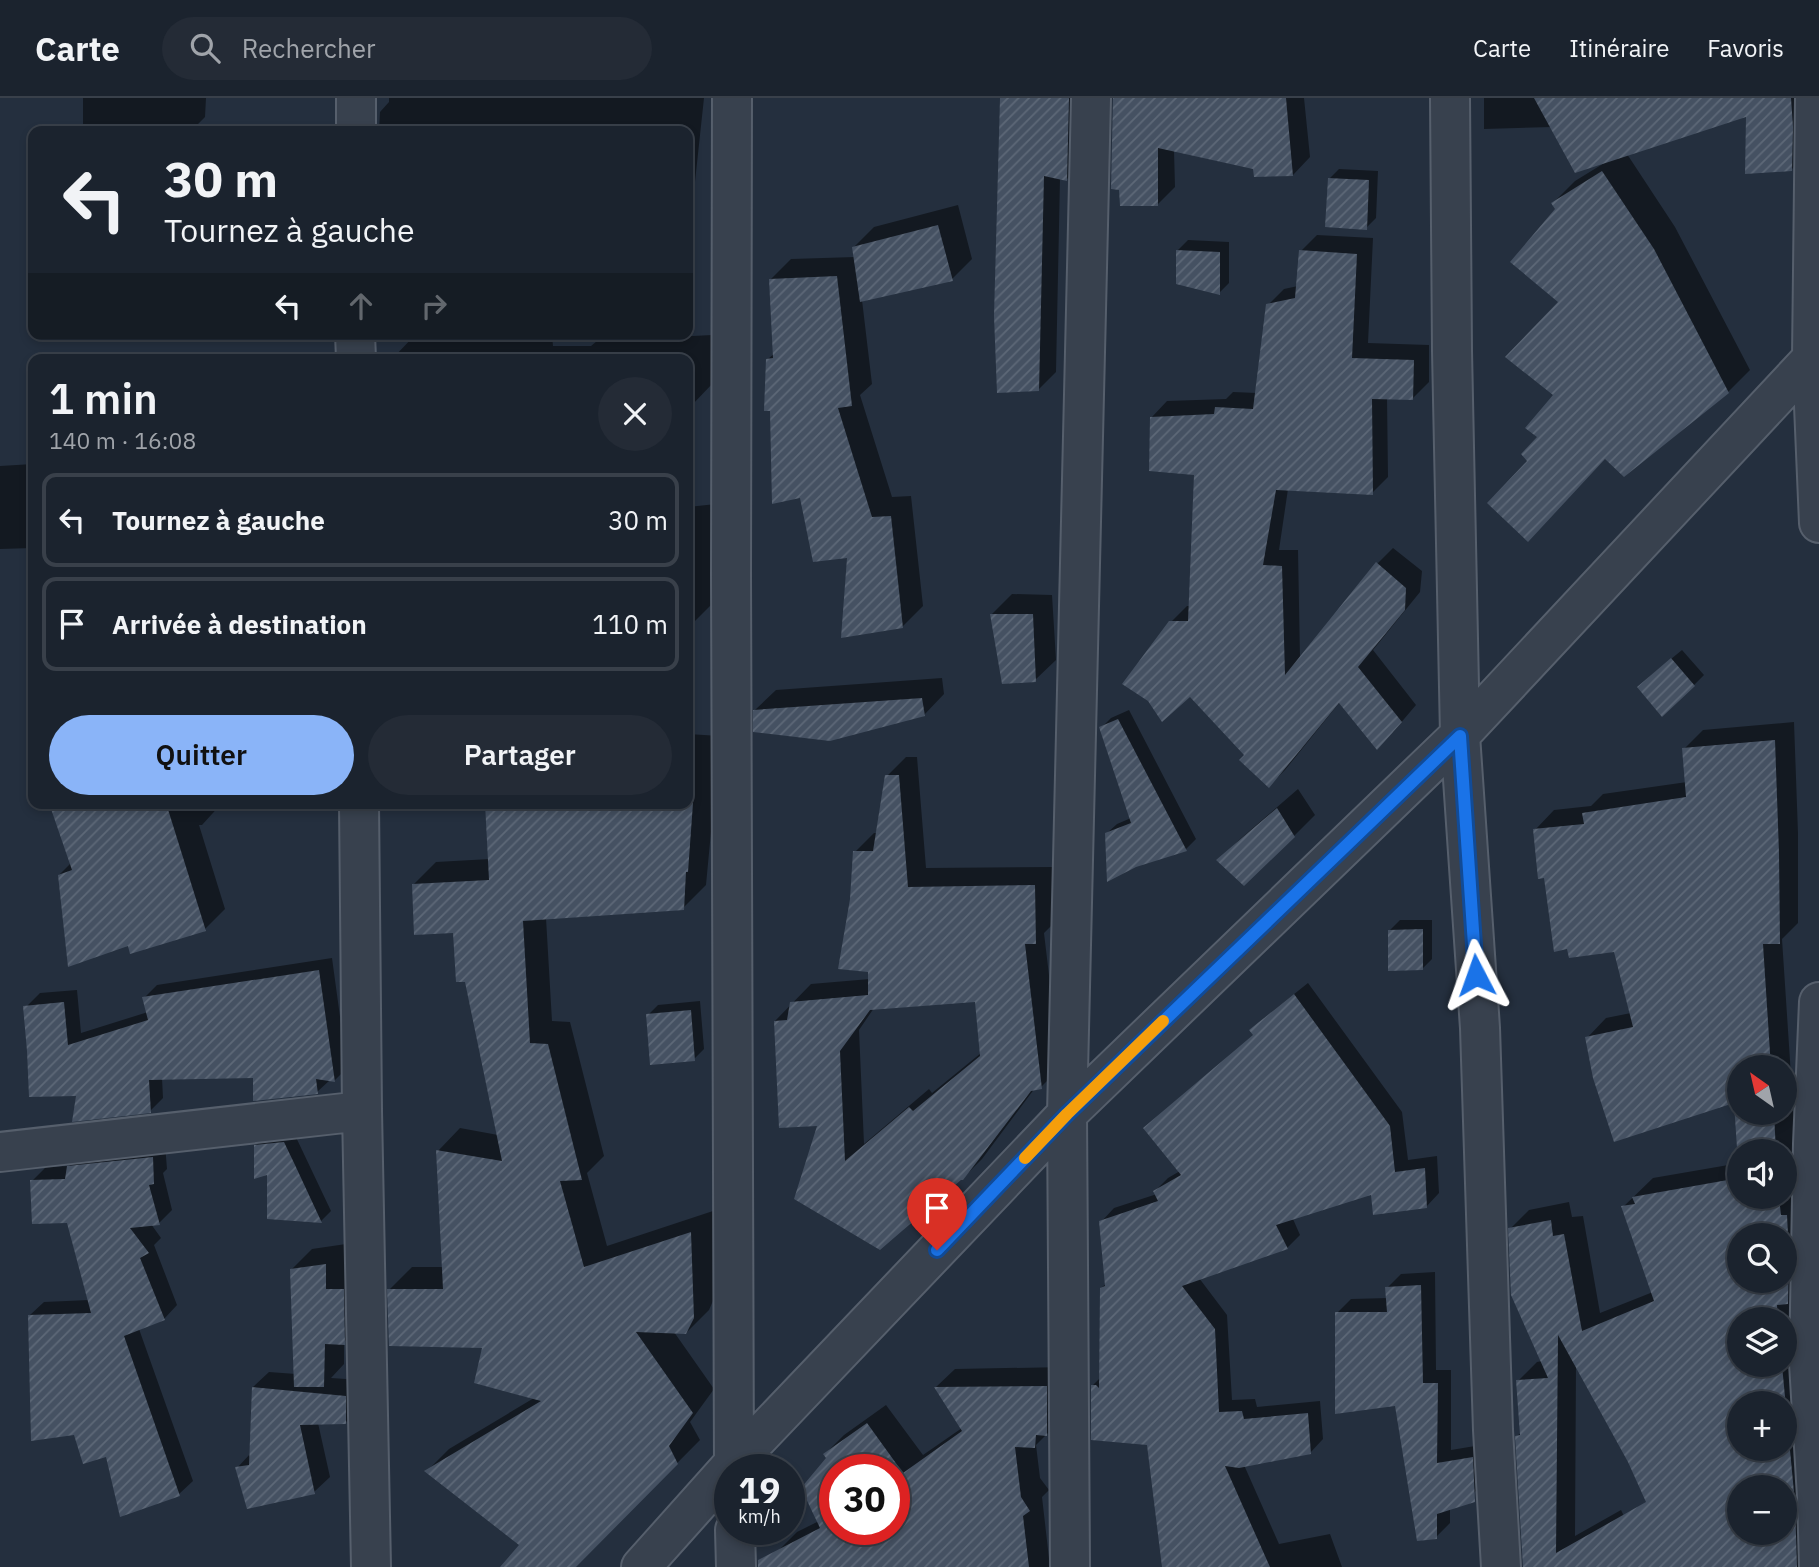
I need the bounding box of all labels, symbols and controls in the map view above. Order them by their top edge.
search box [162,17,652,80]
text: Carte [35,27,120,70]
icon: search [186,29,224,67]
text: Rechercher [242,31,376,65]
text: Carte [1473,32,1531,64]
text: Itinéraire [1569,32,1669,64]
text: Favoris [1707,32,1784,64]
text: 30 m [164,147,278,210]
icon: left [49,154,140,245]
text: Tournez à gauche [164,209,415,251]
icon: left [269,287,307,325]
icon: ahead [342,287,380,325]
icon: right [415,287,453,325]
text: 1 min [49,371,158,426]
button: close [598,377,672,451]
text: 140 m · 16:08 [49,425,196,455]
icon: left [53,501,91,539]
text: Tournez à gauche [112,503,325,537]
text: 30 m [608,503,668,537]
icon: arrive [53,605,91,643]
text: Arrivée à destination [112,607,367,641]
text: 110 m [592,607,668,641]
button: Quitter [49,715,354,795]
button: Partager [368,715,672,795]
position arrow [1439,938,1513,1012]
north arrow [1727,1055,1797,1125]
map controls [1727,1055,1797,1545]
button: sound [1727,1139,1797,1209]
pin [907,1178,967,1250]
icon: arrive [918,1189,956,1227]
button: search [1727,1223,1797,1293]
button: layers [1727,1307,1797,1377]
button: + [1727,1391,1797,1461]
speed limit sign: 30 [819,1454,910,1545]
text: 19 [738,1467,781,1513]
button: − [1727,1475,1797,1545]
text: km/h [738,1505,781,1528]

